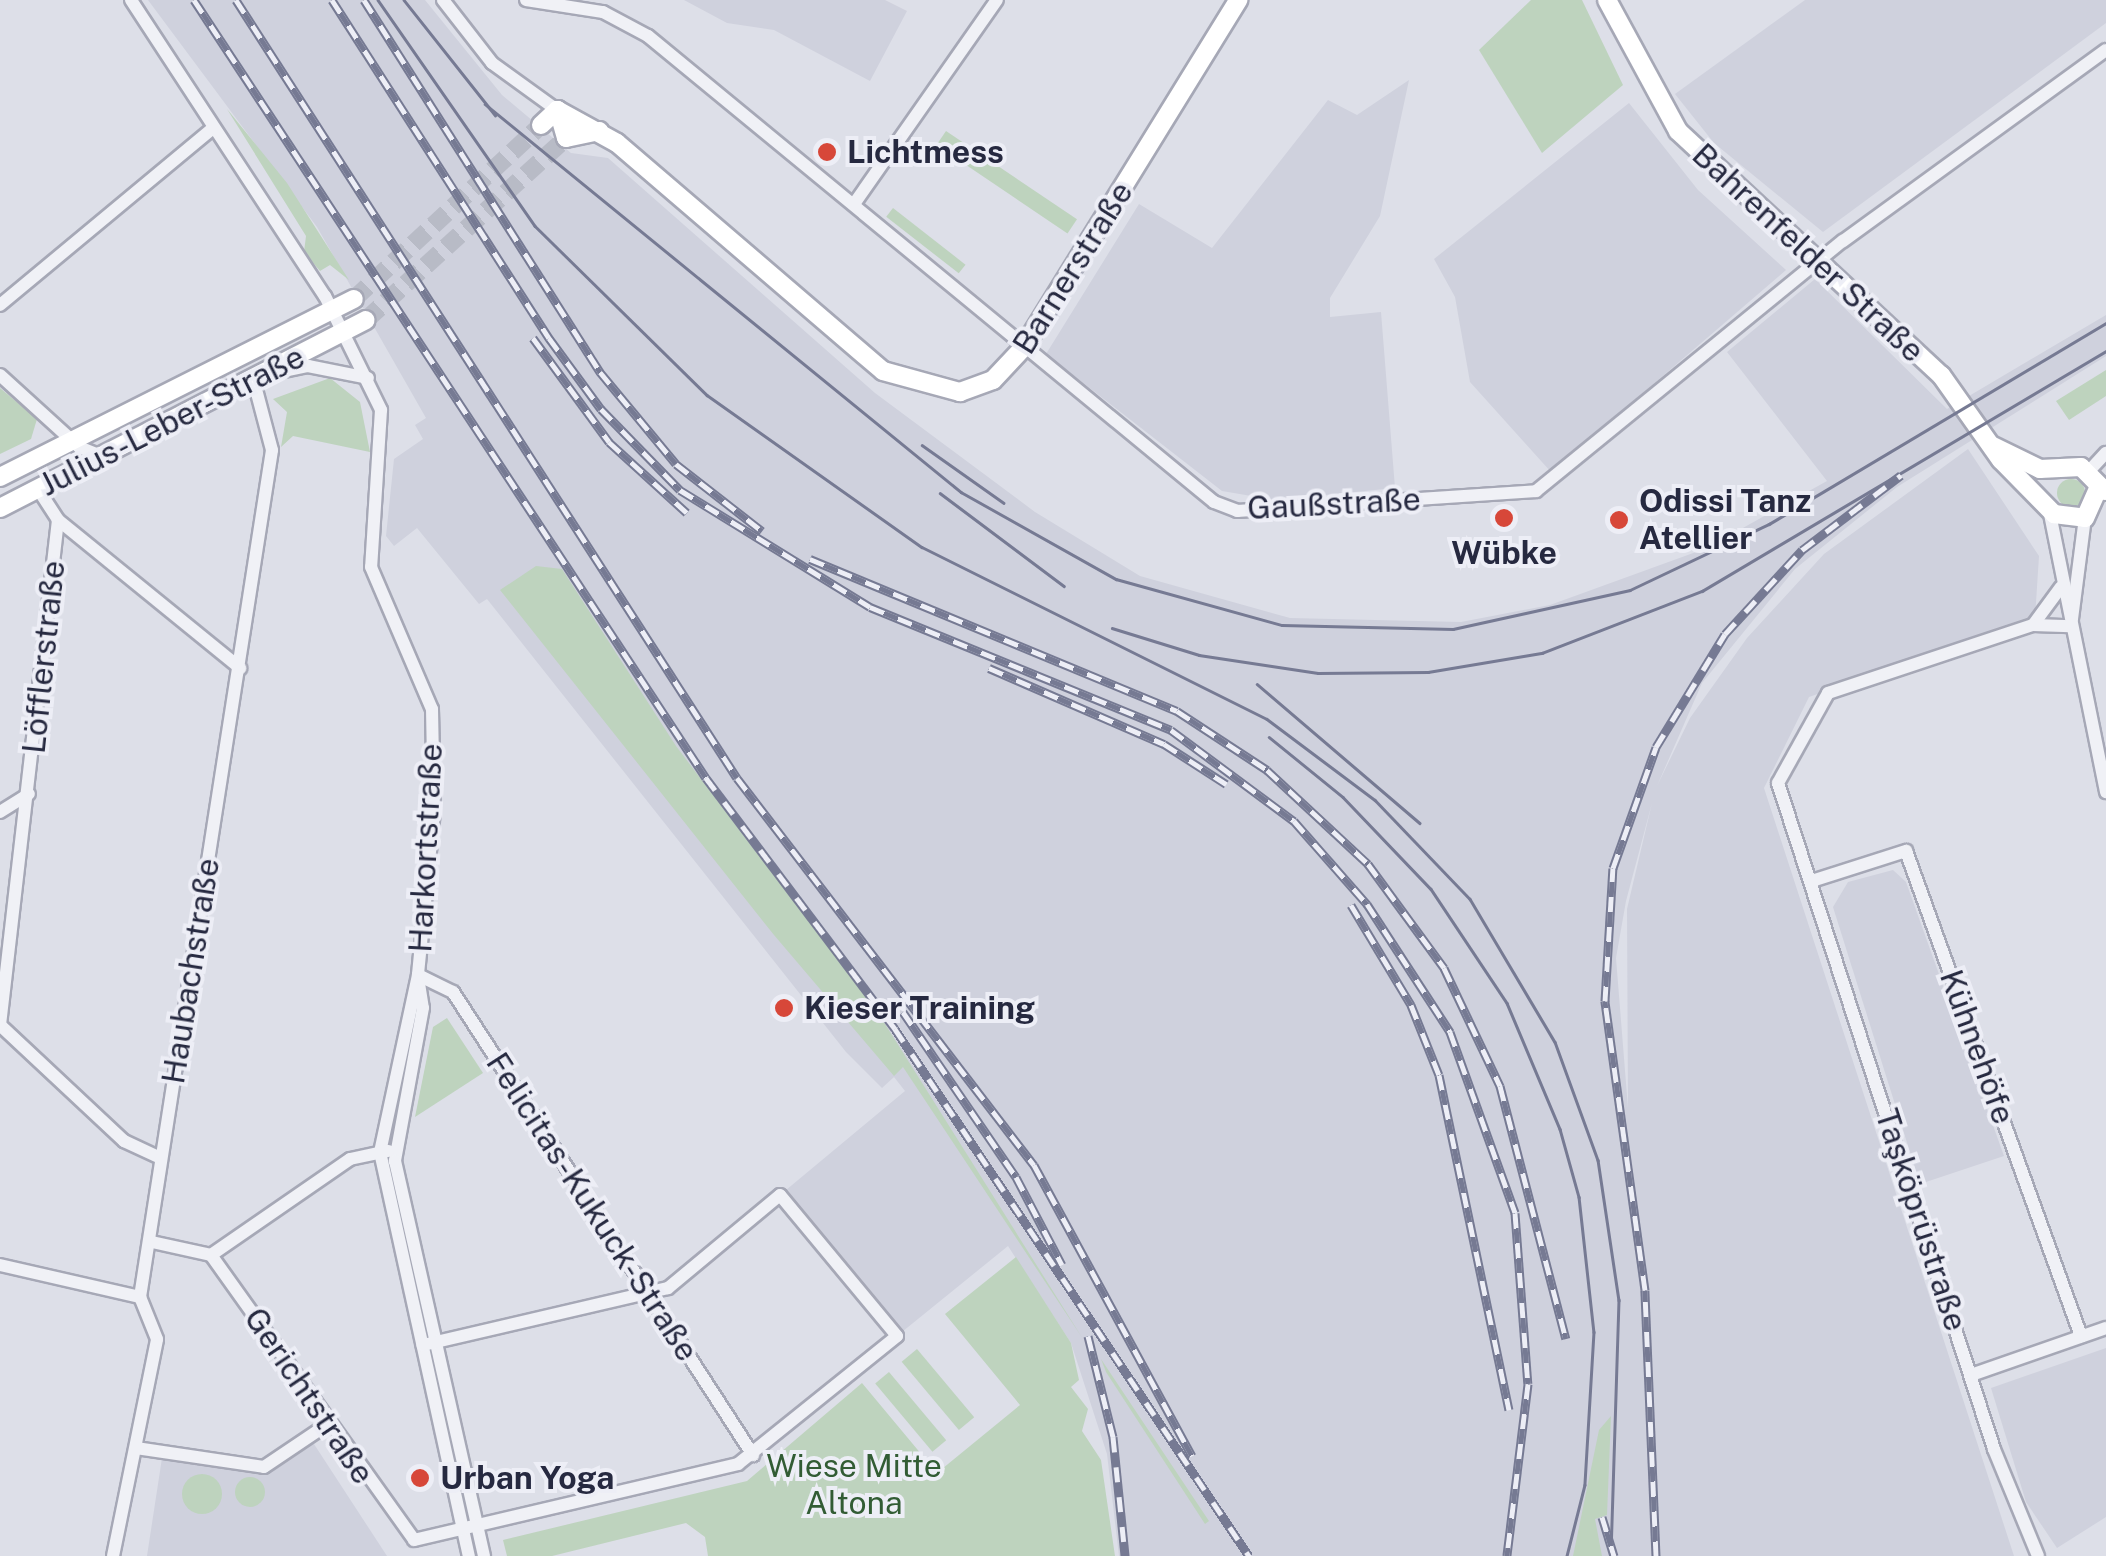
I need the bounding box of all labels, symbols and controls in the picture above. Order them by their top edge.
place label: Lichtmess [847,133,1004,171]
street label: Bahrenfelder Straße [1684,136,1932,370]
marker: Lichtmess [816,141,838,163]
street label: Barnerstraße [1005,175,1141,361]
street label: Julius-Leber-Straße [33,338,311,504]
street label: Gaußstraße [1246,480,1422,528]
place label: Odissi Tanz Atellier [1639,483,1811,558]
marker: Wübke [1493,507,1515,529]
marker: Odissi Tanz Atellier [1608,509,1630,531]
place label: Wübke [1451,534,1557,572]
street label: Löfflerstraße [15,559,73,755]
street label: Harkortstraße [401,743,451,953]
street label: Haubachstraße [154,855,228,1087]
street label: Kühnehöfe [1931,965,2023,1129]
place label: Kieser Training [804,989,1035,1027]
marker: Kieser Training [773,997,795,1019]
street label: Felicitas-Kukuck-Straße [478,1046,706,1368]
street label: Taşköprüstraße [1867,1104,1975,1336]
street label: Gerichtstraße [236,1301,382,1491]
park label: Wiese Mitte Altona [766,1448,942,1523]
place label: Urban Yoga [440,1459,614,1497]
marker: Urban Yoga [409,1467,431,1489]

